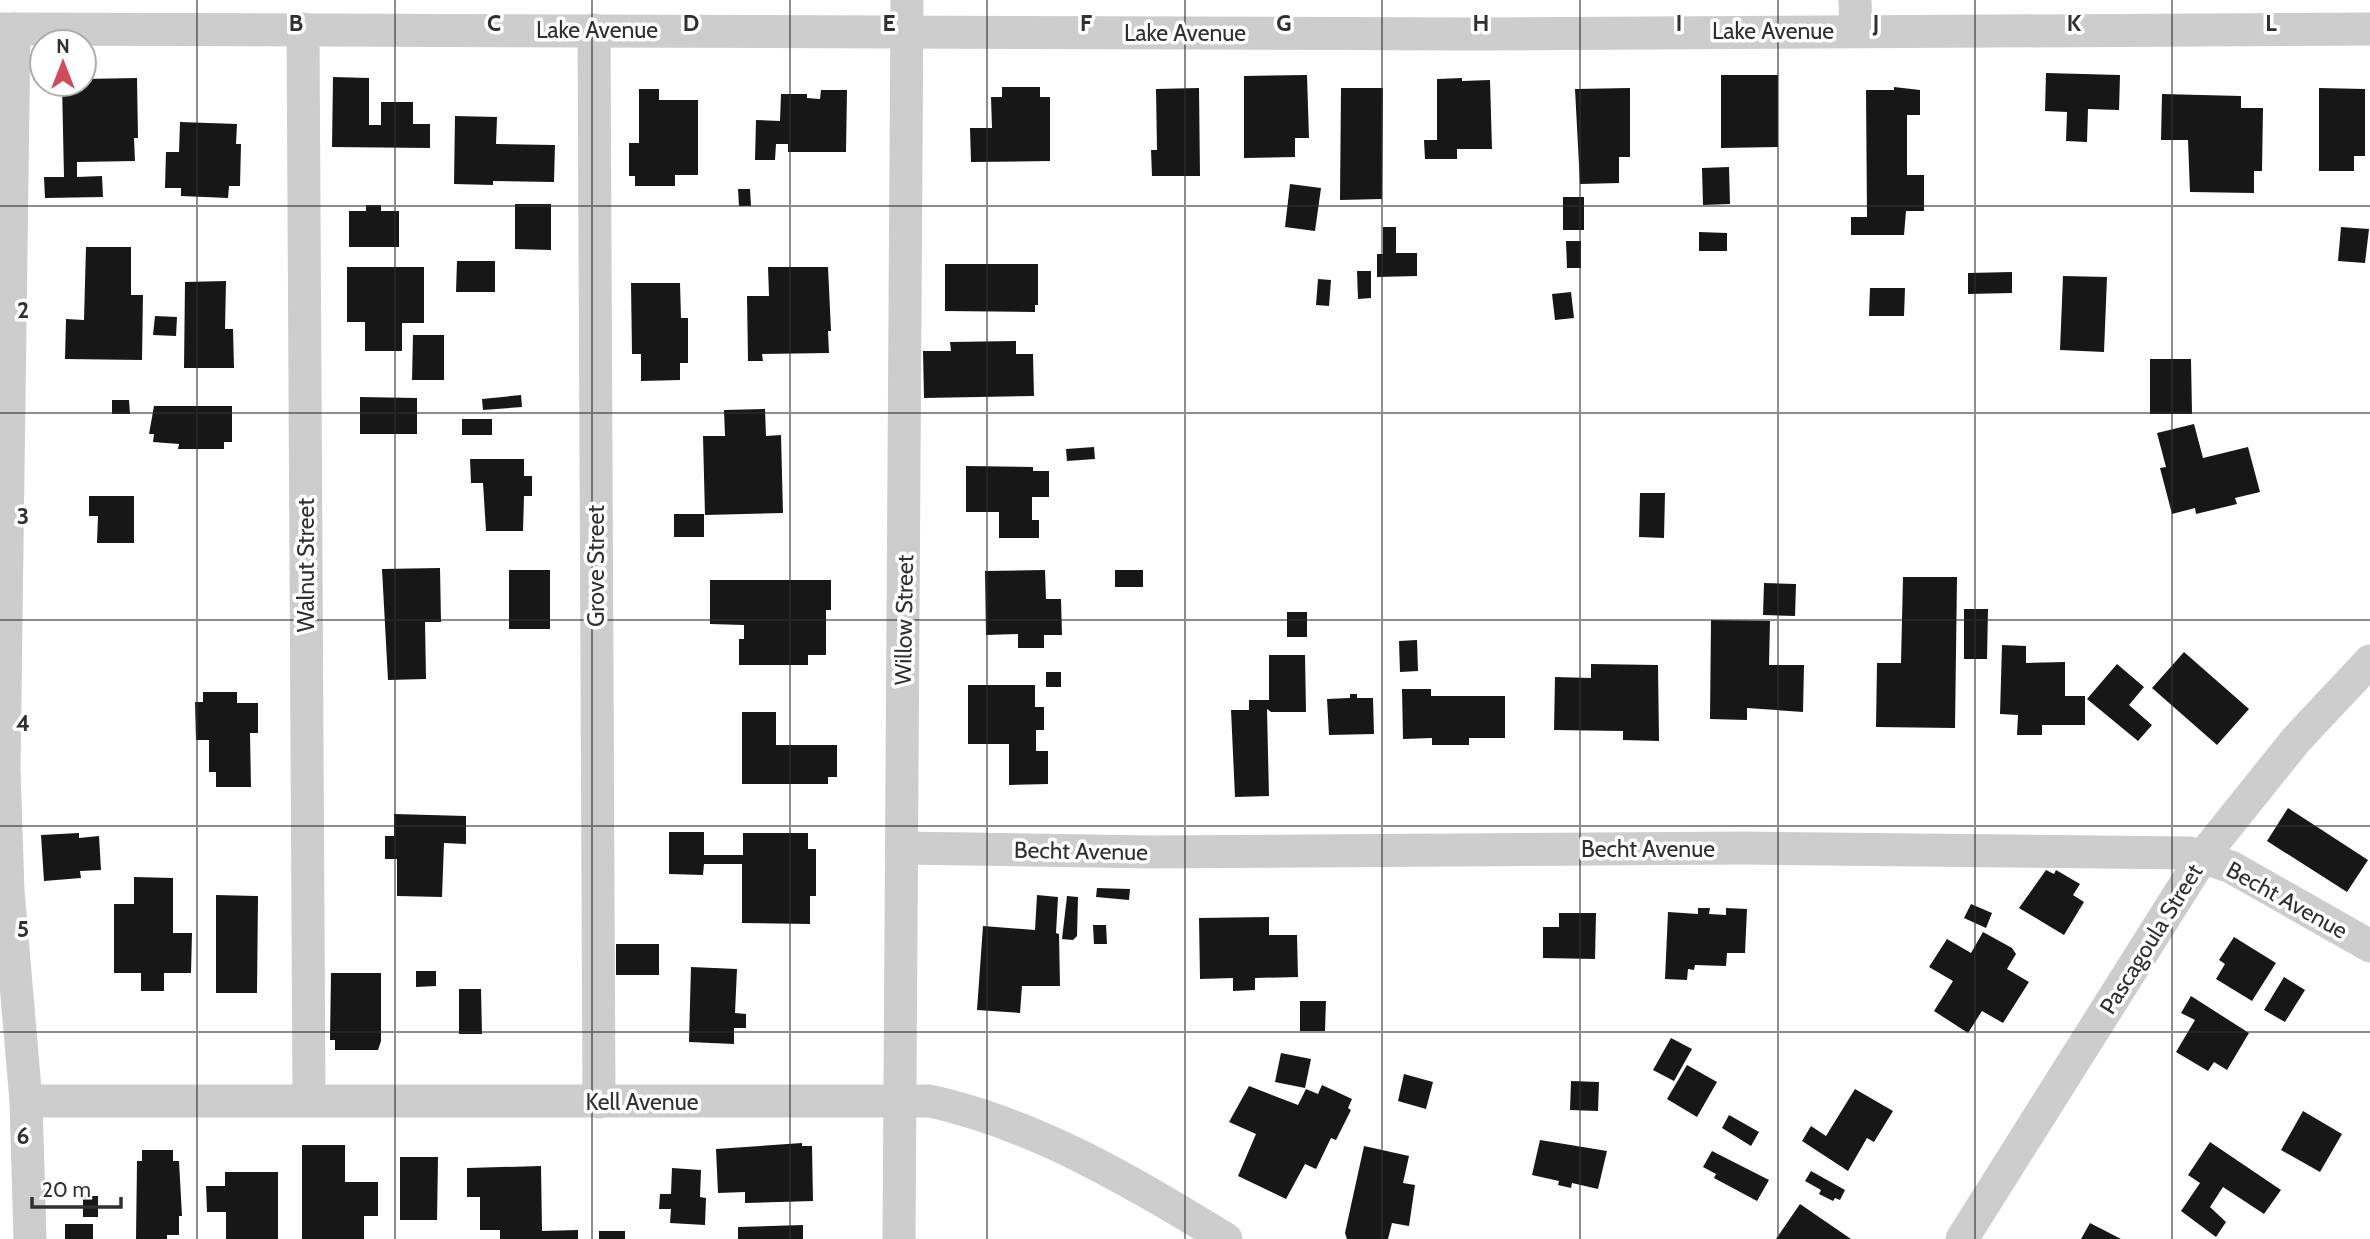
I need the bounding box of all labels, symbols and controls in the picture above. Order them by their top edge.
text: B [289,9,303,37]
text: C [487,9,501,37]
text: D [683,9,699,37]
text: E [882,9,896,37]
text: F [1080,9,1092,37]
text: G [1276,9,1292,37]
text: H [1473,9,1489,37]
text: I [1676,9,1682,37]
text: J [1872,9,1879,37]
text: K [2067,9,2082,37]
text: L [2265,9,2277,37]
street label: Lake Avenue [536,16,658,44]
street label: Lake Avenue [1712,17,1834,45]
street label: Lake Avenue [1124,19,1246,47]
north arrow [28,28,98,98]
text: N [56,35,70,58]
text: 2 [17,296,29,324]
street label: Walnut Street [292,498,320,632]
text: 3 [17,502,29,530]
street label: Grove Street [582,505,610,627]
street label: Willow Street [889,554,919,686]
text: 4 [16,709,30,737]
street label: Becht Avenue [1581,835,1715,863]
street label: Becht Avenue [1014,836,1148,866]
street label: Becht Avenue [2222,855,2353,945]
street label: Pascagoula Street [2094,859,2209,1019]
text: 5 [17,915,29,943]
street label: Kell Avenue [586,1088,699,1116]
text: 6 [17,1122,29,1150]
scale bar [32,1166,121,1210]
text: 20 m [42,1177,91,1202]

